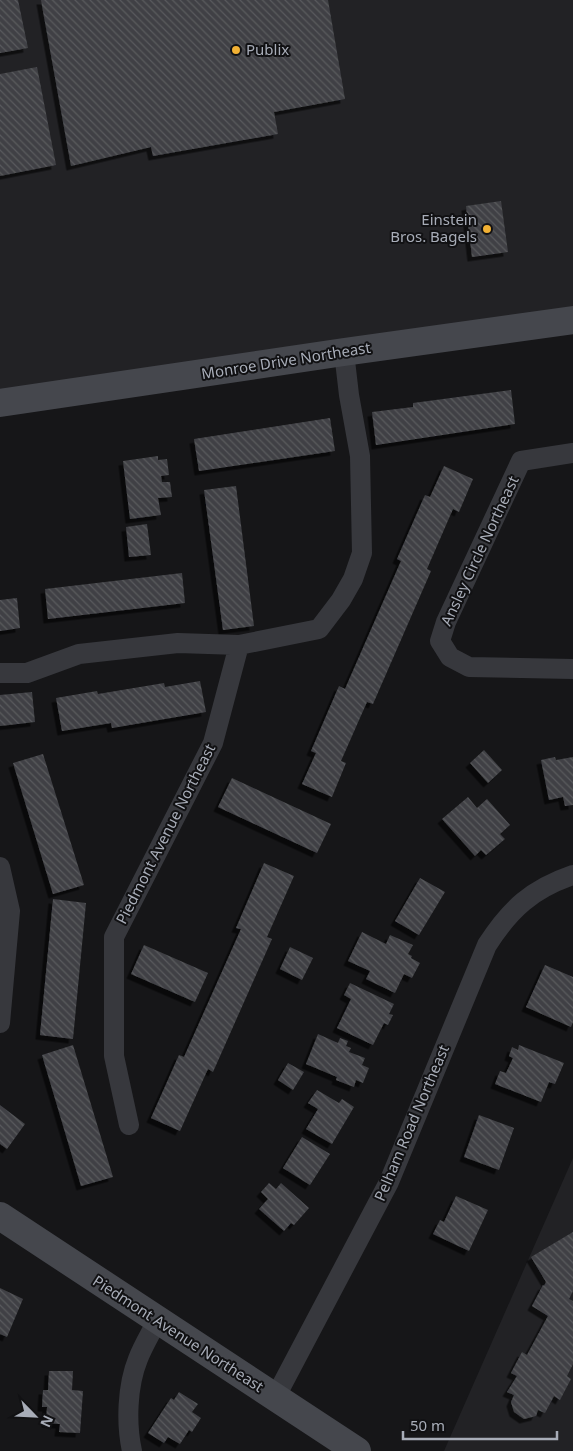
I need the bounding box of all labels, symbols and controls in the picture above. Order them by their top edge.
place label: Publix [246,39,289,59]
marker: Publix [230,44,242,56]
place label: Einstein Bros. Bagels [390,209,477,246]
marker: Einstein Bros. Bagels [481,223,493,235]
street label: Monroe Drive Northeast [200,337,372,383]
street label: Ansley Circle Northeast [436,472,523,629]
street label: Piedmont Avenue Northeast [111,740,220,927]
street label: Pelham Road Northeast [369,1041,453,1204]
street label: Piedmont Avenue Northeast [89,1270,268,1396]
north arrow [10,1391,60,1441]
scale bar [403,1408,557,1440]
text: N [36,1412,58,1431]
text: 50 m [410,1415,445,1435]

